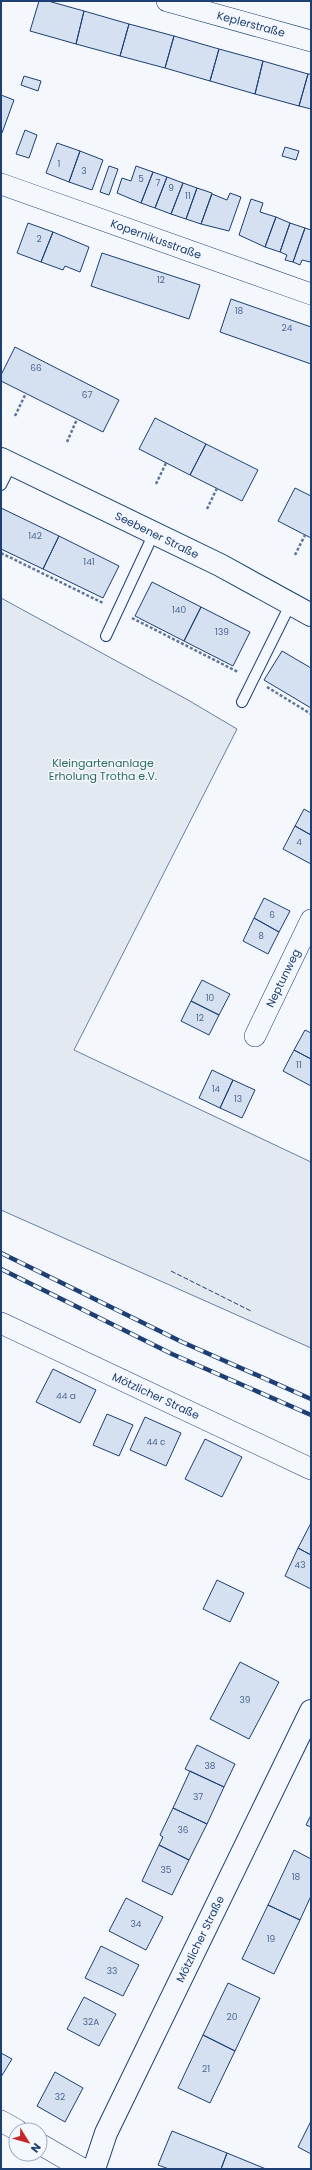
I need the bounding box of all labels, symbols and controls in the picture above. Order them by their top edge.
street label: Keplerstraße [215,7,287,41]
house number: 1 [58,158,61,170]
house number: 3 [81,165,87,177]
house number: 5 [138,173,144,185]
house number: 7 [156,177,161,189]
house number: 9 [168,182,174,194]
house number: 11 [185,190,191,202]
street label: Kopernikusstraße [108,215,204,263]
house number: 2 [36,233,42,245]
house number: 12 [157,274,165,286]
house number: 18 [235,305,244,317]
house number: 24 [282,322,293,334]
house number: 66 [30,362,42,374]
house number: 67 [82,389,92,401]
street label: Seebener Straße [112,508,202,562]
house number: 142 [28,530,42,542]
house number: 141 [83,556,95,568]
house number: 140 [172,604,186,616]
house number: 139 [215,626,229,638]
park label: Kleingartenanlage Erholung Trotha e.V. [49,755,157,784]
house number: 4 [296,836,302,848]
house number: 6 [269,909,275,921]
house number: 8 [258,930,264,942]
street label: Neptunweg [262,946,304,1010]
house number: 10 [206,992,215,1004]
house number: 12 [196,1012,204,1024]
house number: 11 [296,1059,302,1071]
house number: 14 [212,1083,221,1095]
house number: 13 [234,1093,242,1105]
street label: Mötzlicher Straße [110,1369,203,1423]
house number: 44 a [56,1390,76,1402]
house number: 44 c [146,1436,166,1448]
house number: 43 [295,1559,305,1571]
house number: 39 [240,1694,251,1706]
house number: 38 [205,1760,216,1772]
house number: 37 [193,1791,203,1803]
house number: 36 [177,1824,189,1836]
house number: 35 [161,1864,172,1876]
house number: 18 [292,1871,301,1883]
street label: Mötzlicher Straße [172,1893,228,1985]
house number: 34 [131,1918,142,1930]
house number: 19 [267,1933,276,1945]
house number: 33 [107,1965,117,1977]
house number: 20 [227,2011,238,2023]
house number: 32A [83,2016,99,2028]
house number: 21 [202,2063,210,2075]
house number: 32 [55,2091,65,2103]
north arrow [8,2122,48,2162]
text: N [27,2140,45,2156]

